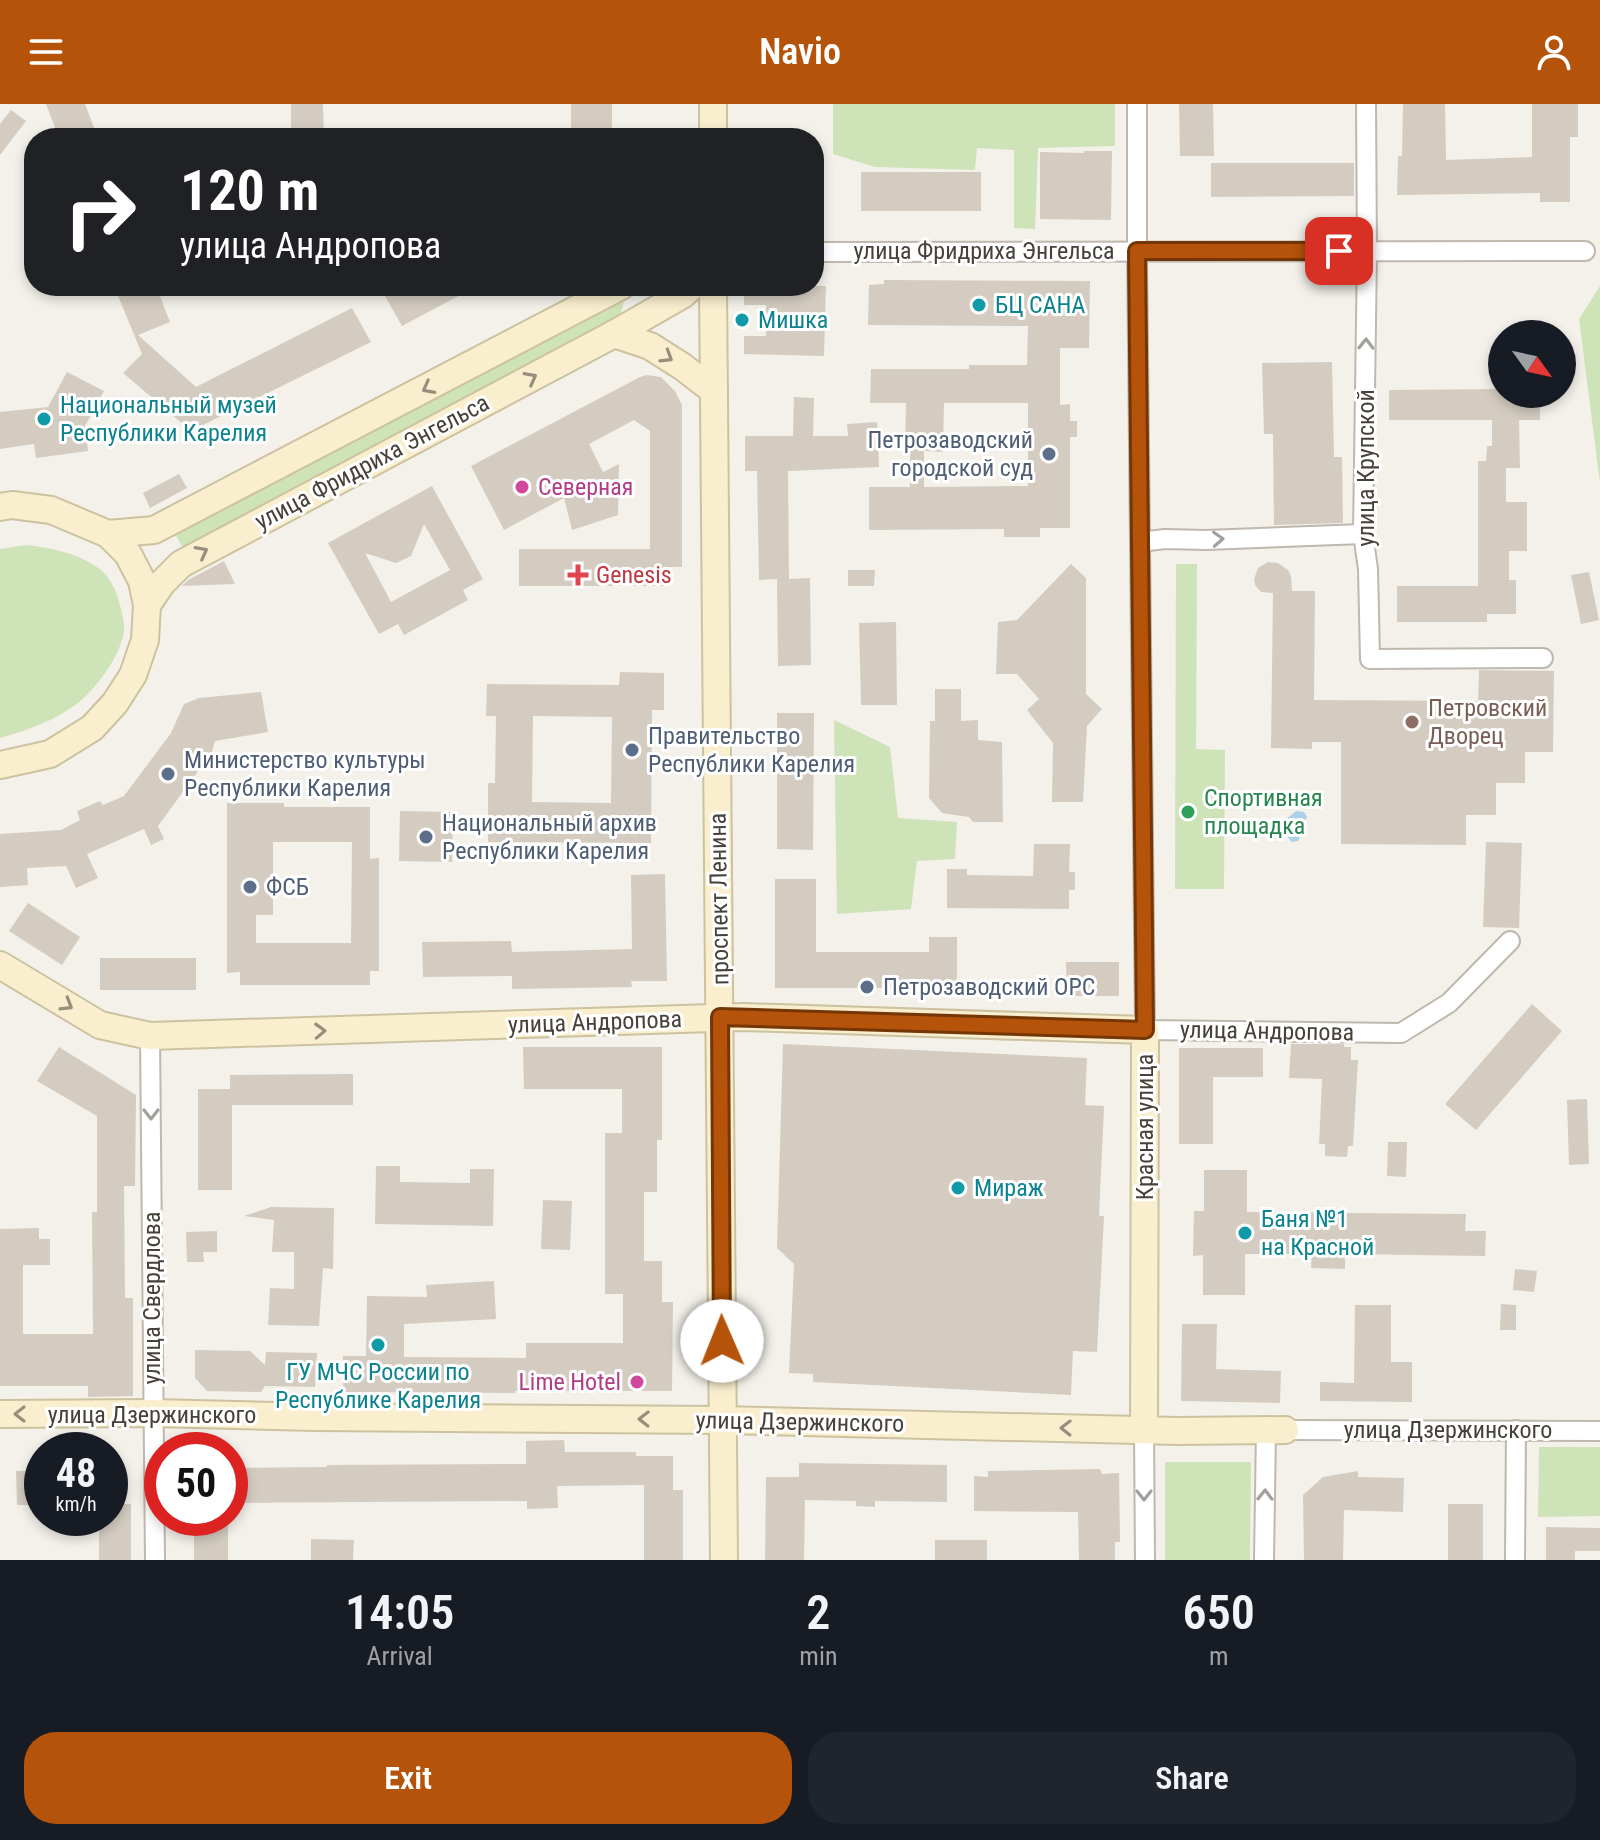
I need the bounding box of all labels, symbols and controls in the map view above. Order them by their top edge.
icon: menu [24,30,68,74]
icon: person [1532,30,1576,74]
text: Navio [759,31,841,73]
text: 120 m [180,158,319,224]
icon: right [48,160,152,264]
pin [1305,217,1373,285]
text: улица Андропова [180,225,441,267]
icon: arrive [1317,229,1361,273]
street label: улица Фридриха Энгельса [854,237,1114,265]
place label: БЦ САНА [995,291,1086,319]
marker: БЦ САНА [970,296,988,314]
place label: Мишка [758,306,828,334]
marker: Мишка [733,311,751,329]
north arrow [1488,320,1576,408]
map controls [1488,320,1576,408]
one-way arrow [1357,337,1375,350]
one-way arrow [658,347,673,363]
one-way arrow [522,372,536,388]
one-way arrow [422,378,436,393]
street label: улица Фридриха Энгельса [250,388,494,536]
street label: улица Крупской [1352,389,1380,547]
place label: Национальный музей Республики Карелия [60,391,277,447]
marker: Национальный музей Республики Карелия [35,410,53,428]
place label: Петрозаводский городской суд [867,426,1033,482]
marker: Петрозаводский городской суд [1040,445,1058,463]
place label: Северная [538,473,633,501]
marker: Северная [513,478,531,496]
one-way arrow [1212,531,1225,548]
one-way arrow [194,547,209,562]
place label: Genesis [596,561,672,589]
marker: Genesis [567,564,589,586]
place label: Петровский Дворец [1428,694,1547,750]
marker: Петровский Дворец [1403,713,1421,731]
place label: Правительство Республики Карелия [648,722,855,778]
marker: Правительство Республики Карелия [623,741,641,759]
place label: Министерство культуры Республики Карелия [184,746,426,802]
marker: Министерство культуры Республики Карелия [159,765,177,783]
place label: Спортивная площадка [1204,784,1323,840]
marker: Спортивная площадка [1179,803,1197,821]
place label: Национальный архив Республики Карелия [442,809,657,865]
street label: проспект Ленина [704,813,734,985]
marker: Национальный архив Республики Карелия [417,828,435,846]
place label: ФСБ [266,873,309,901]
marker: ФСБ [241,878,259,896]
place label: Петрозаводский ОРС [883,973,1095,1001]
marker: Петрозаводский ОРС [858,978,876,996]
one-way arrow [58,995,73,1011]
street label: улица Андропова [507,1005,683,1039]
street label: улица Андропова [1180,1015,1354,1047]
one-way arrow [314,1023,327,1040]
street label: Красная улица [1131,1054,1159,1200]
one-way arrow [142,1108,160,1121]
place label: Мираж [974,1174,1044,1202]
marker: Мираж [949,1179,967,1197]
place label: Баня №1 на Красной [1261,1205,1374,1261]
street label: улица Свердлова [138,1212,166,1384]
marker: Баня №1 на Красной [1236,1224,1254,1242]
position arrow [680,1299,764,1383]
marker: ГУ МЧС России по Республике Карелия [369,1336,387,1354]
place label: ГУ МЧС России по Республике Карелия [275,1358,481,1414]
place label: Lime Hotel [518,1368,621,1396]
marker: Lime Hotel [628,1373,646,1391]
street label: улица Дзержинского [48,1401,256,1429]
one-way arrow [13,1405,26,1423]
street label: улица Дзержинского [695,1406,905,1438]
one-way arrow [637,1410,650,1428]
street label: улица Дзержинского [1344,1416,1552,1444]
one-way arrow [1059,1420,1072,1437]
speed limit sign: 50 [144,1432,248,1536]
text: 48 [56,1450,96,1497]
one-way arrow [1256,1488,1274,1501]
one-way arrow [1135,1489,1153,1502]
text: km/h [55,1492,97,1516]
text: 14:05 [345,1584,454,1641]
text: 2 [806,1584,830,1641]
text: 650 [1183,1584,1255,1641]
text: Arrival [367,1641,433,1671]
text: min [799,1641,837,1671]
text: m [1209,1641,1229,1671]
button: Exit [24,1732,792,1824]
button: Share [808,1732,1576,1824]

